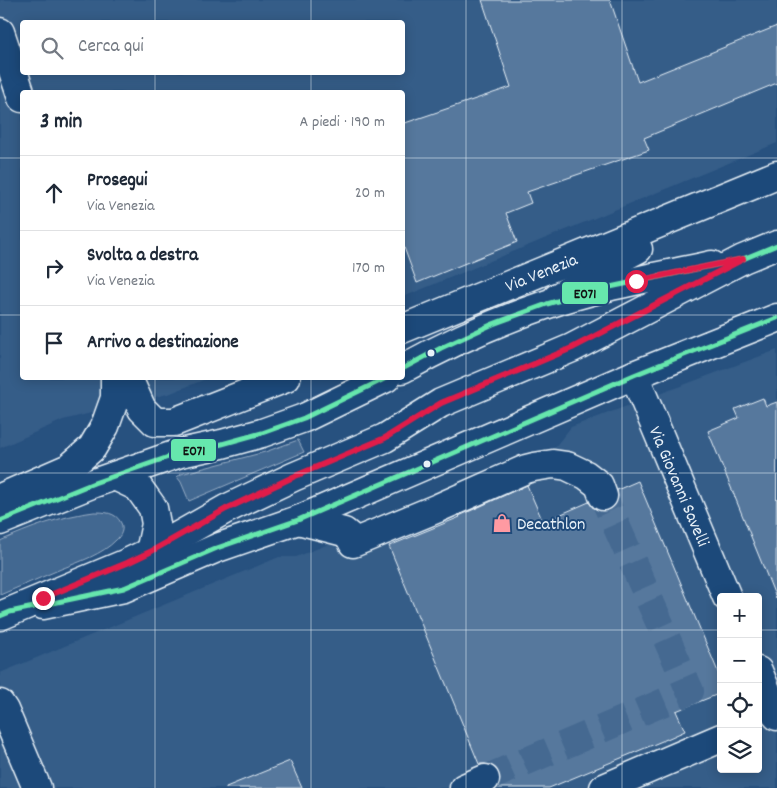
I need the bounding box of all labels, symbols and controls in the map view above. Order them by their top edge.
search box [20,20,405,75]
icon: search [38,34,66,62]
text: Cerca qui [78,34,144,61]
text: 3 min [40,108,82,138]
text: A piedi · 190 m [300,111,385,134]
text: Prosegui [87,168,147,195]
icon: ahead [40,179,68,207]
text: 20 m [355,182,385,205]
text: Via Venezia [87,195,154,218]
text: Svolta a destra [87,243,198,270]
street label: Via Venezia [502,248,582,300]
icon: right [40,254,68,282]
text: 170 m [352,257,385,280]
text: Via Venezia [87,270,154,293]
route start [625,270,648,293]
line badge: E071 [561,281,609,305]
text: E071 [574,285,596,305]
icon: arrive [40,329,68,357]
text: Arrivo a destinazione [87,330,239,357]
unlabelled marker [426,348,436,358]
street label: Via Giovanni Savelli [641,423,714,551]
line badge: E071 [170,438,217,462]
text: E071 [183,442,205,462]
unlabelled marker [422,459,432,469]
shop icon: Decathlon [491,512,513,534]
place label: Decathlon [517,513,585,538]
route end [32,587,55,610]
map controls [717,593,762,773]
button: + [717,593,762,638]
button: − [717,638,762,683]
button: locate [717,683,762,728]
button: layers [717,728,762,773]

